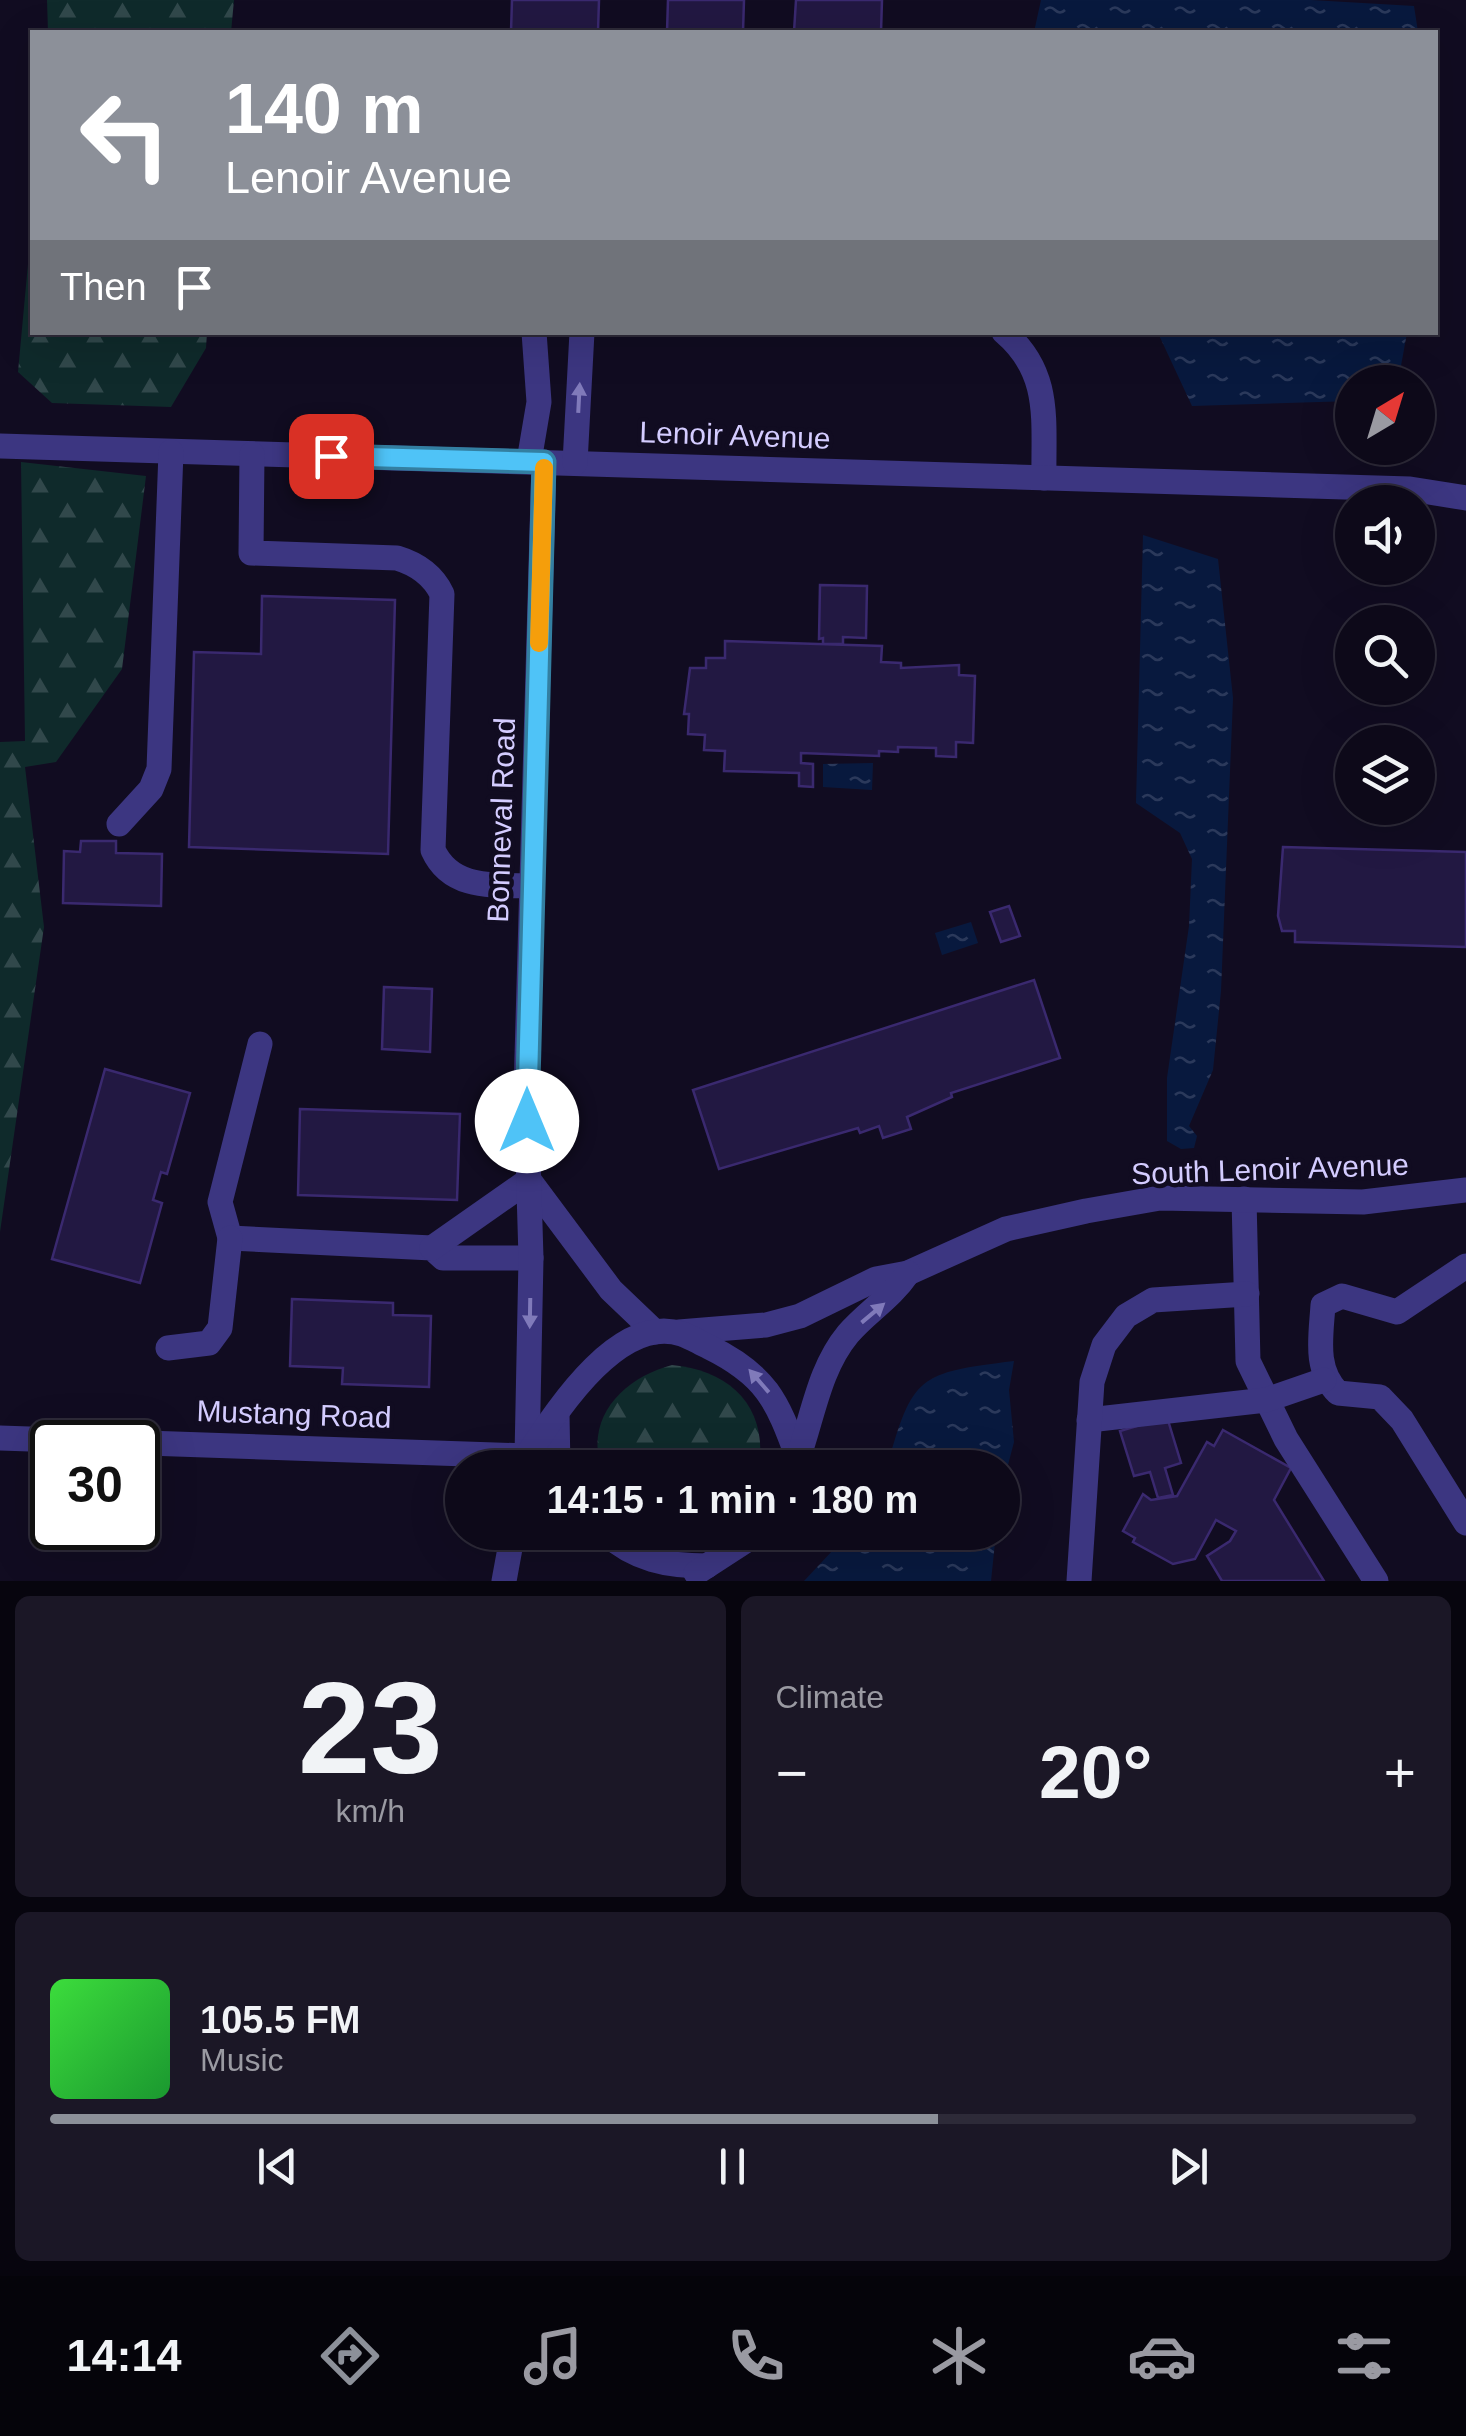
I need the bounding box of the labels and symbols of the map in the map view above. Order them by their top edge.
north arrow [1335,365,1435,465]
one-way arrow [571,381,587,413]
pin [289,414,374,499]
street label: Lenoir Avenue [639,415,831,455]
street label: Bonneval Road [481,717,521,923]
position arrow [475,1069,579,1173]
street label: South Lenoir Avenue [1131,1148,1409,1190]
one-way arrow [521,1297,537,1329]
one-way arrow [861,1302,886,1324]
one-way arrow [749,1369,771,1394]
street label: Mustang Road [196,1394,392,1434]
speed limit sign: 30 [30,1420,160,1550]

